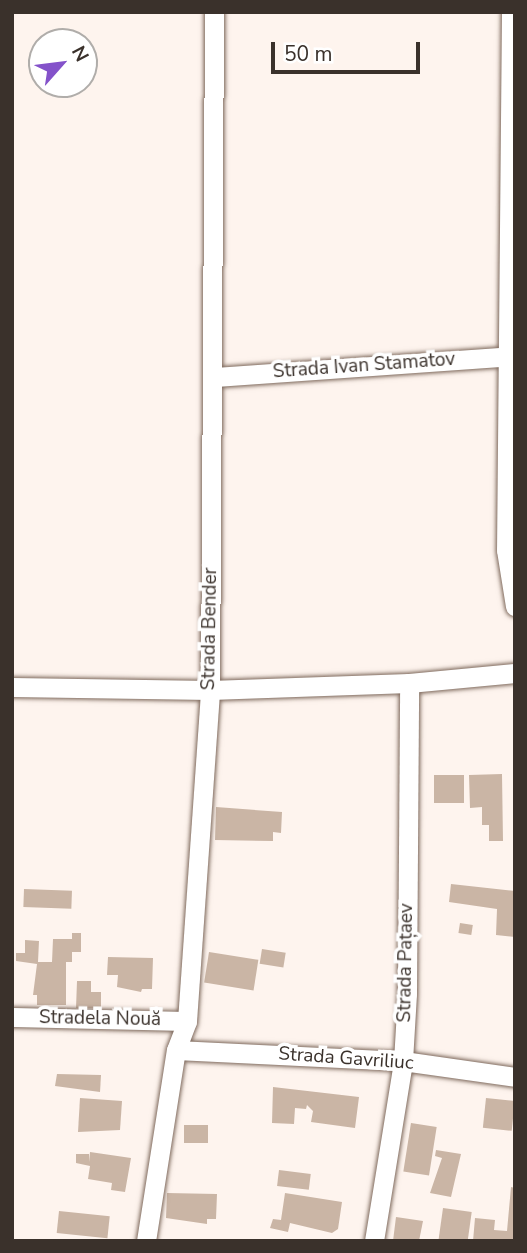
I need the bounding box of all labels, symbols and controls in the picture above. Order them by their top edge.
north arrow [28,28,98,98]
scale bar [275,28,424,72]
text: 50 m [284,40,333,68]
text: N [65,42,95,66]
street label: Strada Ivan Stamatov [272,348,456,384]
street label: Strada Bender [198,567,222,691]
street label: Strada Pațaev [394,903,418,1023]
street label: Stradela Nouă [39,1007,161,1031]
street label: Strada Gavriliuc [278,1043,414,1075]

